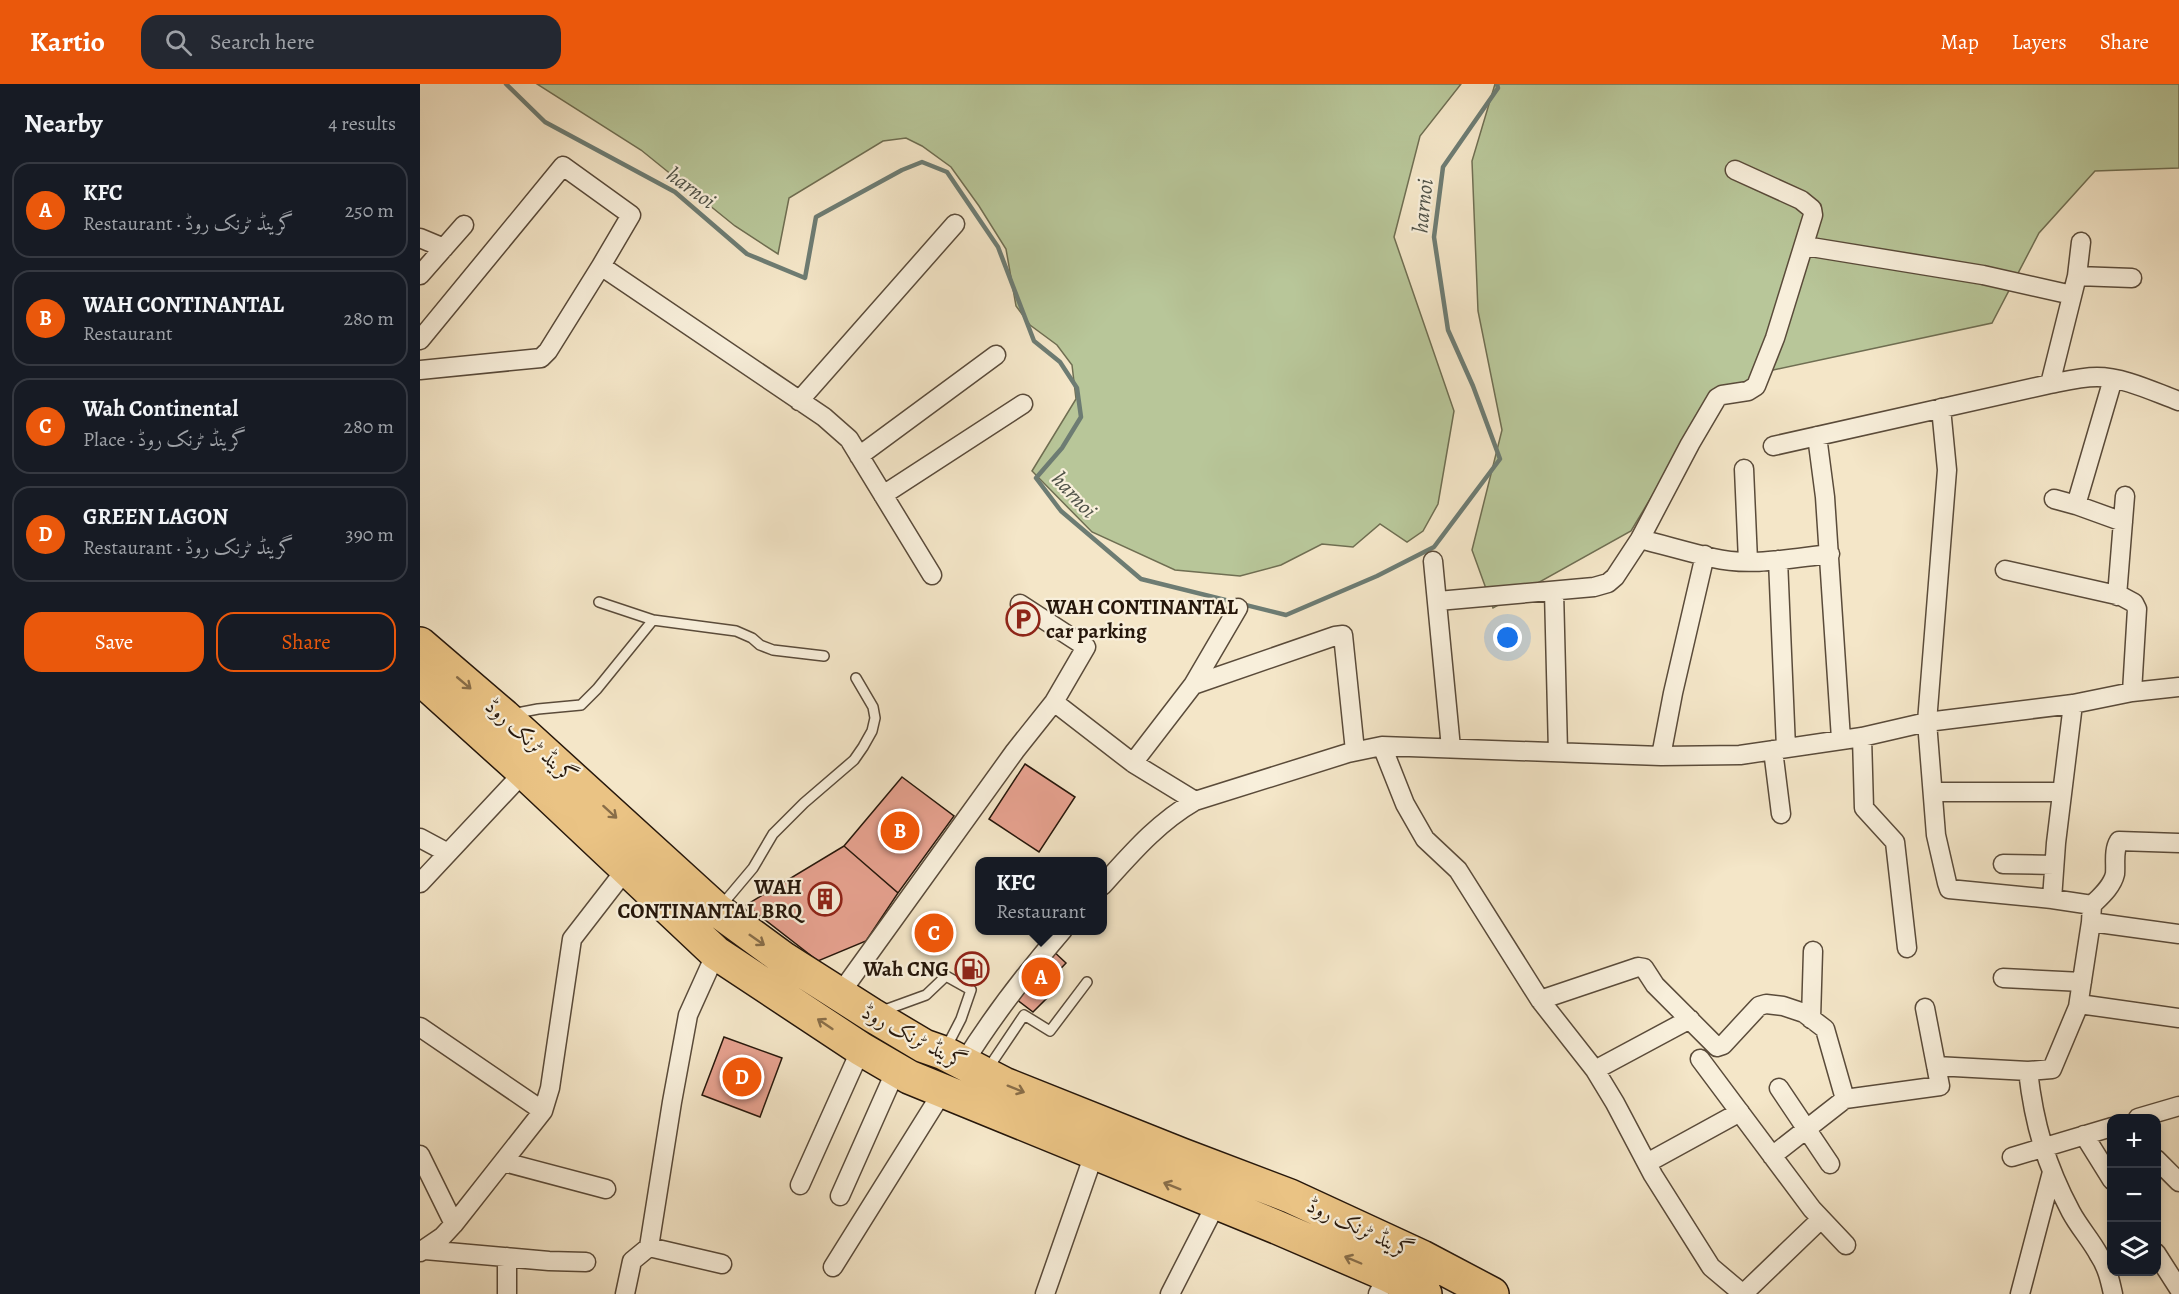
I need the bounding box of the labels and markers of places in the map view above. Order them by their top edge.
place label: WAH CONTINANTAL car parking [1045,593,1239,645]
parking icon: WAH CONTINANTAL car parking [1005,601,1041,637]
pin: B [880,808,920,854]
place label: WAH CONTINANTAL BRQ [617,873,806,925]
building icon: WAH CONTINANTAL BRQ [807,881,843,917]
pin: C [914,910,954,956]
fuel station icon: Wah CNG [954,951,990,987]
pin: A [1022,954,1060,1000]
place label: Wah CNG [862,955,949,983]
pin: D [722,1054,762,1100]

